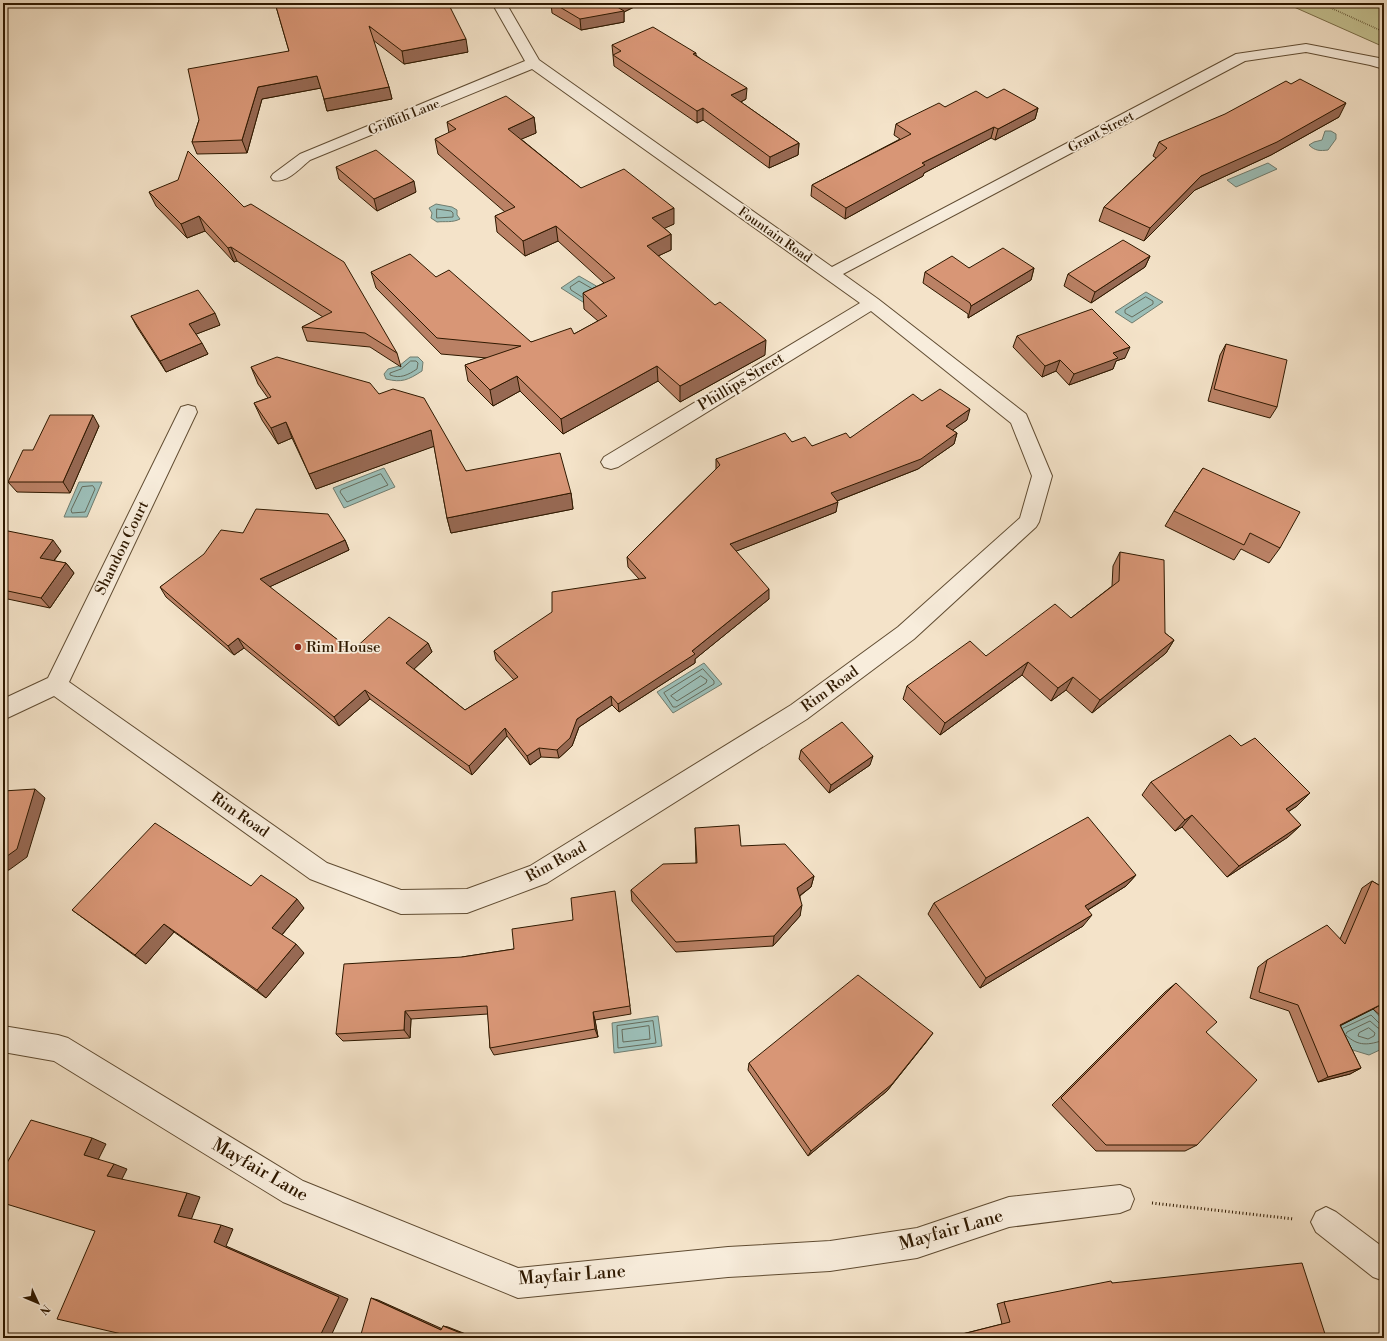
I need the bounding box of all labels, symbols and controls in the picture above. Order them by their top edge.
street label: Griffith Lane [366,95,443,139]
street label: Grant Street [1065,108,1137,156]
street label: Fountain Road [735,204,815,267]
street label: Phillips Street [695,349,788,415]
street label: Shandon Court [91,497,153,598]
place label: Rim House [306,638,381,657]
marker: Rim House [293,642,303,652]
street label: Rim Road [798,662,863,716]
street label: Rim Road [207,788,273,842]
street label: Rim Road [522,837,590,886]
street label: Mayfair Lane [208,1133,312,1207]
street label: Mayfair Lane [896,1204,1006,1256]
street label: Mayfair Lane [518,1260,626,1290]
north arrow [18,1283,58,1323]
text: N [36,1301,53,1317]

